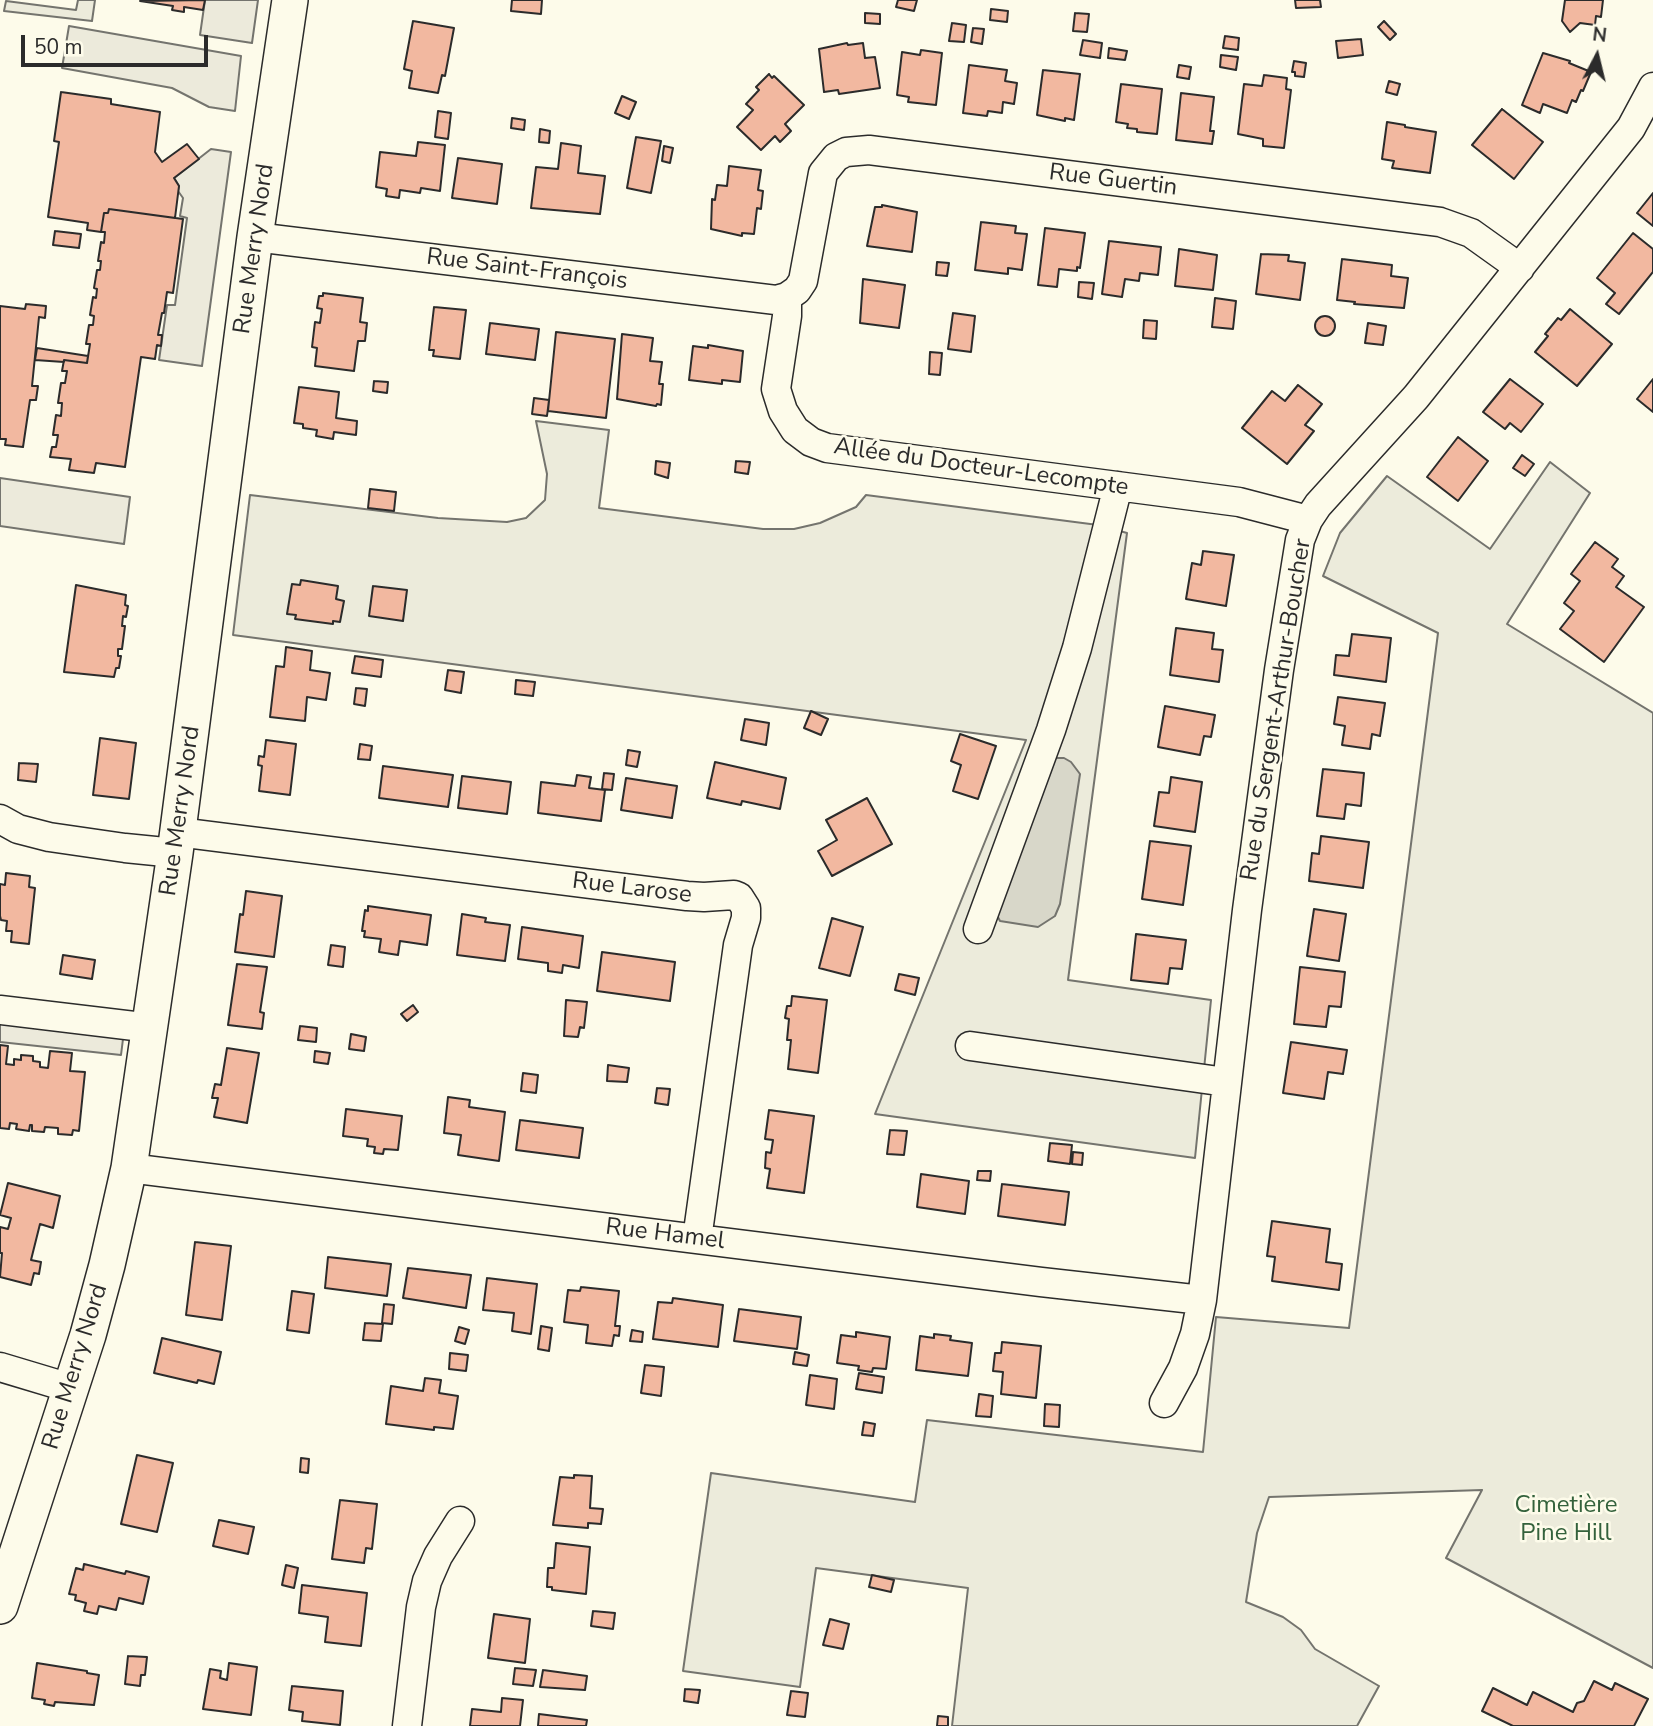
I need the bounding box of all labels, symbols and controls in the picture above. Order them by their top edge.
scale bar [24,21,212,65]
north arrow [1562,21,1632,91]
text: N [1591,21,1608,49]
text: 50 m [34,33,83,61]
street label: Rue Guertin [1047,159,1179,203]
street label: Rue Merry Nord [229,162,281,336]
street label: Rue Saint-François [425,243,629,297]
street label: Allée du Docteur-Lecompte [832,433,1130,503]
street label: Rue du Sergent-Arthur-Boucher [1236,537,1318,883]
street label: Rue Merry Nord [155,724,207,898]
street label: Rue Larose [571,867,693,911]
street label: Rue Hamel [604,1213,726,1257]
street label: Rue Merry Nord [37,1281,115,1453]
park label: Cimetière Pine Hill [1515,1492,1617,1548]

